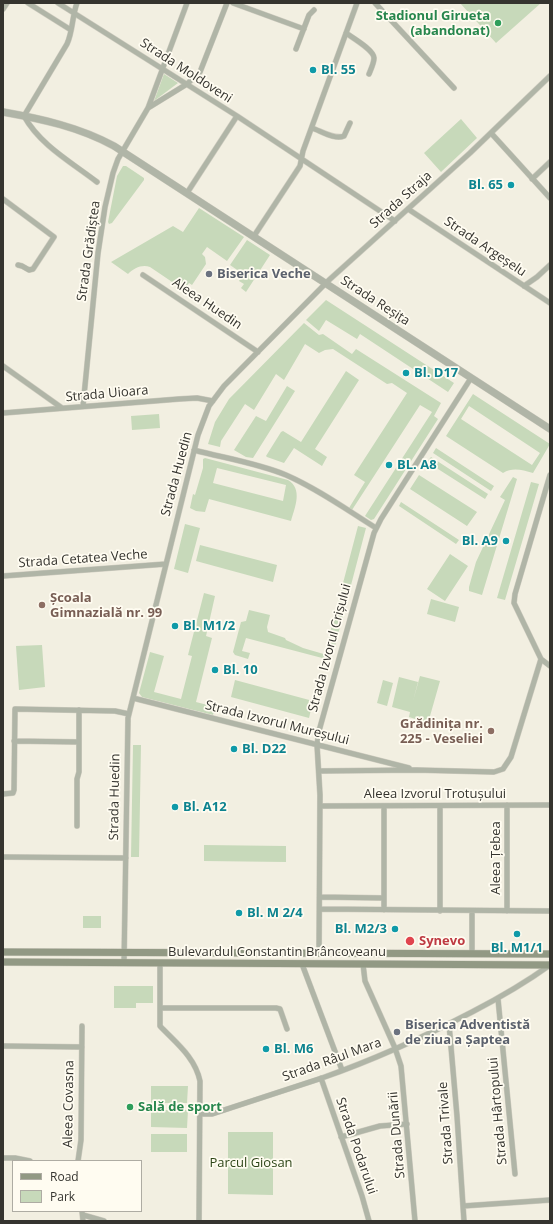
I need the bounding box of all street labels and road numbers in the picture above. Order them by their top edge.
street label: Strada Moldoveni [137,35,235,107]
street label: Strada Straja [367,168,435,232]
street label: Strada Grădiștea [74,200,104,302]
street label: Strada Argeșelu [441,214,529,280]
street label: Strada Reșița [337,273,413,329]
street label: Aleea Huedin [169,275,245,333]
street label: Strada Uioara [65,383,149,405]
street label: Strada Huedin [158,430,196,518]
street label: Strada Cetatea Veche [18,547,148,571]
street label: Strada Izvorul Crișului [305,582,355,714]
street label: Strada Izvorul Mureșului [203,698,351,748]
street label: Strada Huedin [106,753,124,841]
street label: Aleea Izvorul Trotușului [364,786,506,802]
street label: Aleea Țebea [488,821,504,895]
street label: Bulevardul Constantin Brâncoveanu [168,944,386,960]
street label: Strada Râul Mara [280,1035,384,1085]
street label: Strada Hârtopului [486,1057,510,1165]
street label: Aleea Covasna [60,1060,78,1148]
street label: Strada Trivale [435,1081,457,1165]
street label: Strada Dunării [385,1091,409,1179]
street label: Strada Podarului [332,1095,380,1197]

